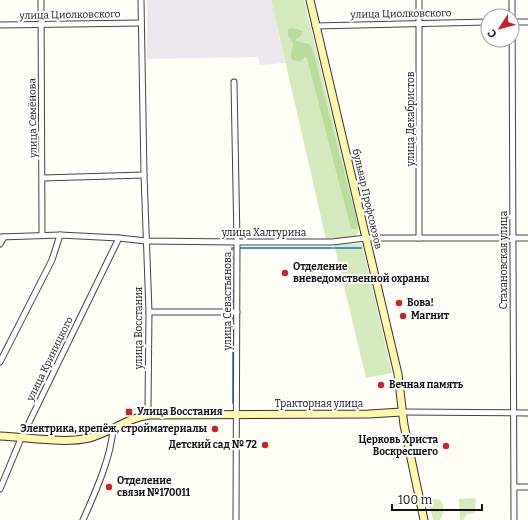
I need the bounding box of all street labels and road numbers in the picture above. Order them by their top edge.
street label: улица Циолковского [349,7,452,21]
street label: улица Циолковского [18,8,121,22]
street label: улица Декабристов [404,71,417,167]
street label: улица Семёнова [26,78,40,159]
street label: бульвар Профсоюзов [350,148,385,251]
street label: Стахановская улица [498,210,510,309]
street label: улица Халтурина [221,227,307,239]
street label: улица Севастьянова [222,251,234,351]
street label: улица Восстания [133,286,145,370]
street label: улица Криницкого [24,315,76,404]
street label: Тракторная улица [275,398,364,410]

